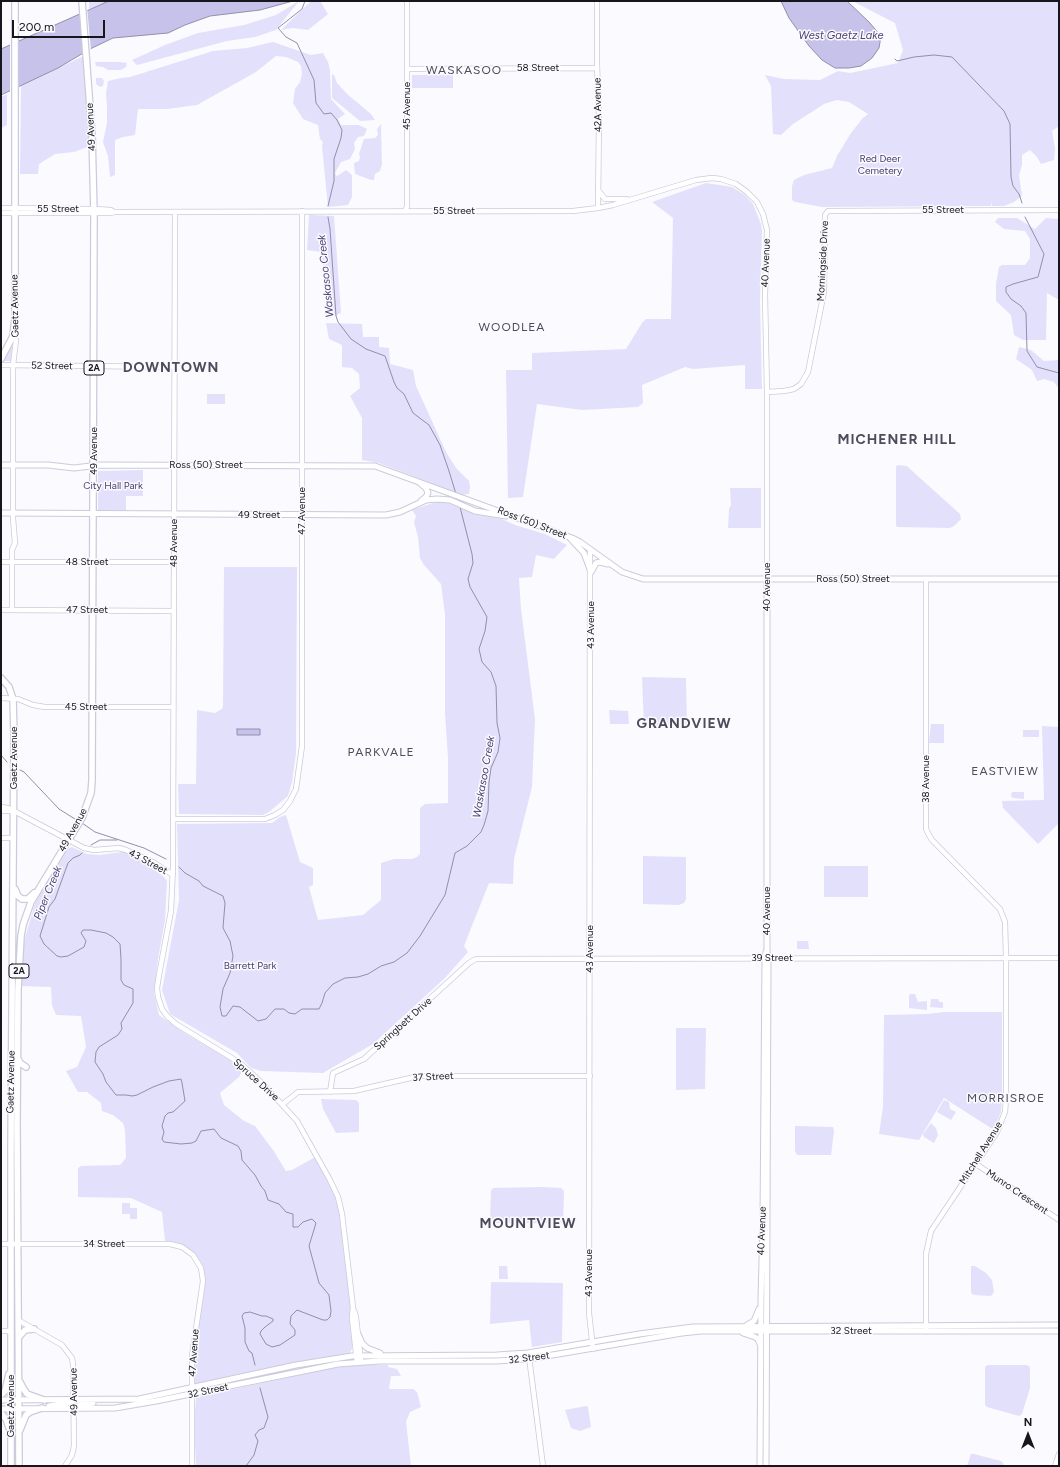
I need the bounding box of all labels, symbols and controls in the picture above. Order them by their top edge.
scale bar [14,12,107,38]
text: 200 m [19,20,54,34]
water label: West Gaetz Lake [799,29,883,43]
street label: 58 Street [517,62,559,74]
district label: WASKASOO [426,63,502,77]
street label: 42A Avenue [592,77,604,133]
street label: 45 Avenue [401,82,413,130]
street label: 49 Avenue [84,103,98,151]
park label: Red Deer Cemetery [858,153,902,176]
street label: 55 Street [37,203,79,215]
street label: 55 Street [922,204,964,216]
street label: 55 Street [433,205,475,217]
street label: Morningside Drive [815,220,831,302]
water label: Waskasoo Creek [315,234,337,318]
street label: 40 Avenue [759,238,773,288]
street label: Gaetz Avenue [8,274,22,338]
district label: WOODLEA [479,320,545,334]
street label: 52 Street [31,360,73,372]
district label: DOWNTOWN [123,360,219,376]
road number: 2A [84,361,104,375]
street label: 49 Avenue [88,427,100,475]
district label: MICHENER HILL [838,432,956,448]
street label: Ross (50) Street [169,459,243,471]
park label: City Hall Park [83,480,143,492]
street label: 47 Avenue [296,487,308,535]
street label: Ross (50) Street [496,504,568,542]
street label: 49 Street [238,509,280,521]
street label: 48 Avenue [168,519,180,567]
street label: 48 Street [66,556,108,568]
street label: 40 Avenue [761,563,773,611]
street label: Ross (50) Street [816,573,890,585]
street label: 43 Avenue [585,601,597,649]
street label: 47 Street [66,604,108,616]
street label: 45 Street [65,701,107,713]
district label: GRANDVIEW [636,716,732,732]
street label: Gaetz Avenue [8,726,20,790]
water label: Waskasoo Creek [470,735,498,819]
district label: PARKVALE [347,745,415,759]
street label: 38 Avenue [920,755,932,803]
district label: EASTVIEW [971,764,1039,778]
street label: 49 Avenue [56,806,90,854]
street label: 43 Street [127,847,169,877]
water label: Piper Creek [31,864,65,922]
street label: 40 Avenue [761,887,773,935]
street label: 43 Avenue [584,925,596,973]
street label: 39 Street [751,952,793,964]
park label: Barrett Park [224,960,276,972]
road number: 2A [9,964,29,978]
street label: Springbett Drive [372,995,434,1053]
street label: Gaetz Avenue [4,1050,18,1114]
street label: Spruce Drive [231,1056,281,1104]
street label: 37 Street [412,1070,454,1084]
district label: MORRISROE [967,1091,1045,1105]
street label: Mitchell Avenue [957,1119,1005,1187]
street label: Munro Crescent [984,1167,1050,1217]
street label: 40 Avenue [755,1206,769,1256]
district label: MOUNTVIEW [479,1216,577,1232]
street label: 34 Street [83,1238,125,1250]
street label: 43 Avenue [583,1249,595,1297]
street label: 32 Street [830,1325,872,1337]
street label: 47 Avenue [186,1329,202,1377]
street label: 32 Street [508,1350,550,1366]
street label: 49 Avenue [68,1368,80,1416]
street label: Gaetz Avenue [5,1374,17,1438]
street label: 32 Street [186,1381,230,1401]
north arrow [1008,1415,1048,1455]
text: N [1024,1416,1032,1429]

